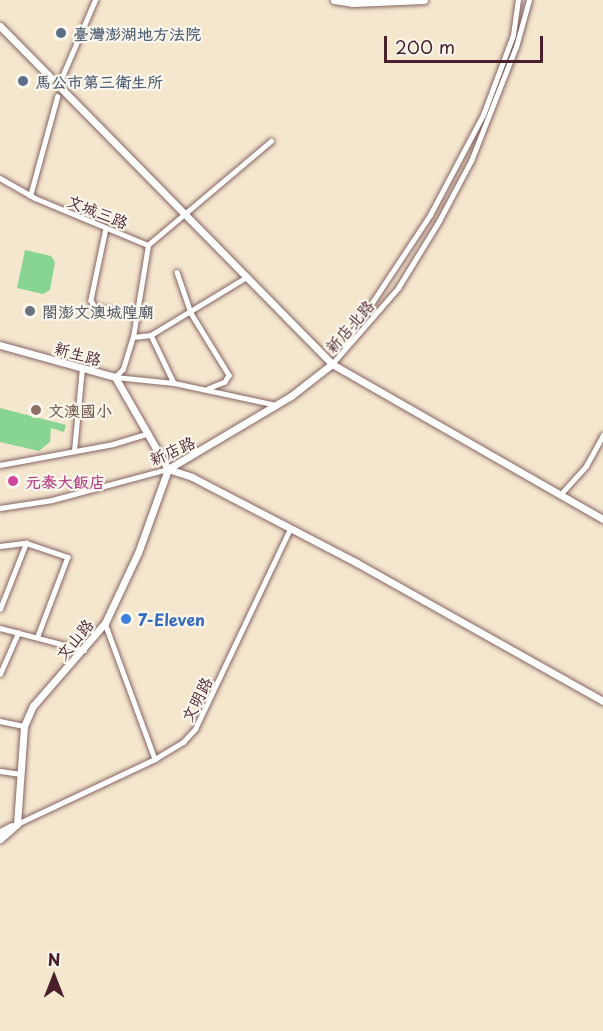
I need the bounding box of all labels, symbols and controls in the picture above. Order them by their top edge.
place label: 臺灣澎湖地方法院 [73,23,201,43]
scale bar [387,24,546,62]
marker: 臺灣澎湖地方法院 [54,26,68,40]
text: 200 m [395,33,455,60]
place label: 馬公市第三衛生所 [35,71,163,91]
marker: 馬公市第三衛生所 [16,74,30,88]
street label: 文城三路 [65,190,131,232]
street label: 新店北路 [321,296,377,356]
place label: 閤澎文澳城隍廟 [42,301,154,321]
marker: 閤澎文澳城隍廟 [23,304,37,318]
street label: 新生路 [52,338,104,368]
place label: 文澳國小 [48,400,112,420]
marker: 文澳國小 [29,403,43,417]
street label: 新店路 [146,431,198,469]
place label: 元泰大飯店 [25,471,105,491]
marker: 元泰大飯店 [6,474,20,488]
place label: 7-Eleven [138,609,205,629]
marker: 7-Eleven [119,612,133,626]
street label: 文山路 [51,614,97,664]
street label: 文明路 [177,673,215,725]
north arrow [24,947,84,1007]
text: N [48,947,60,971]

